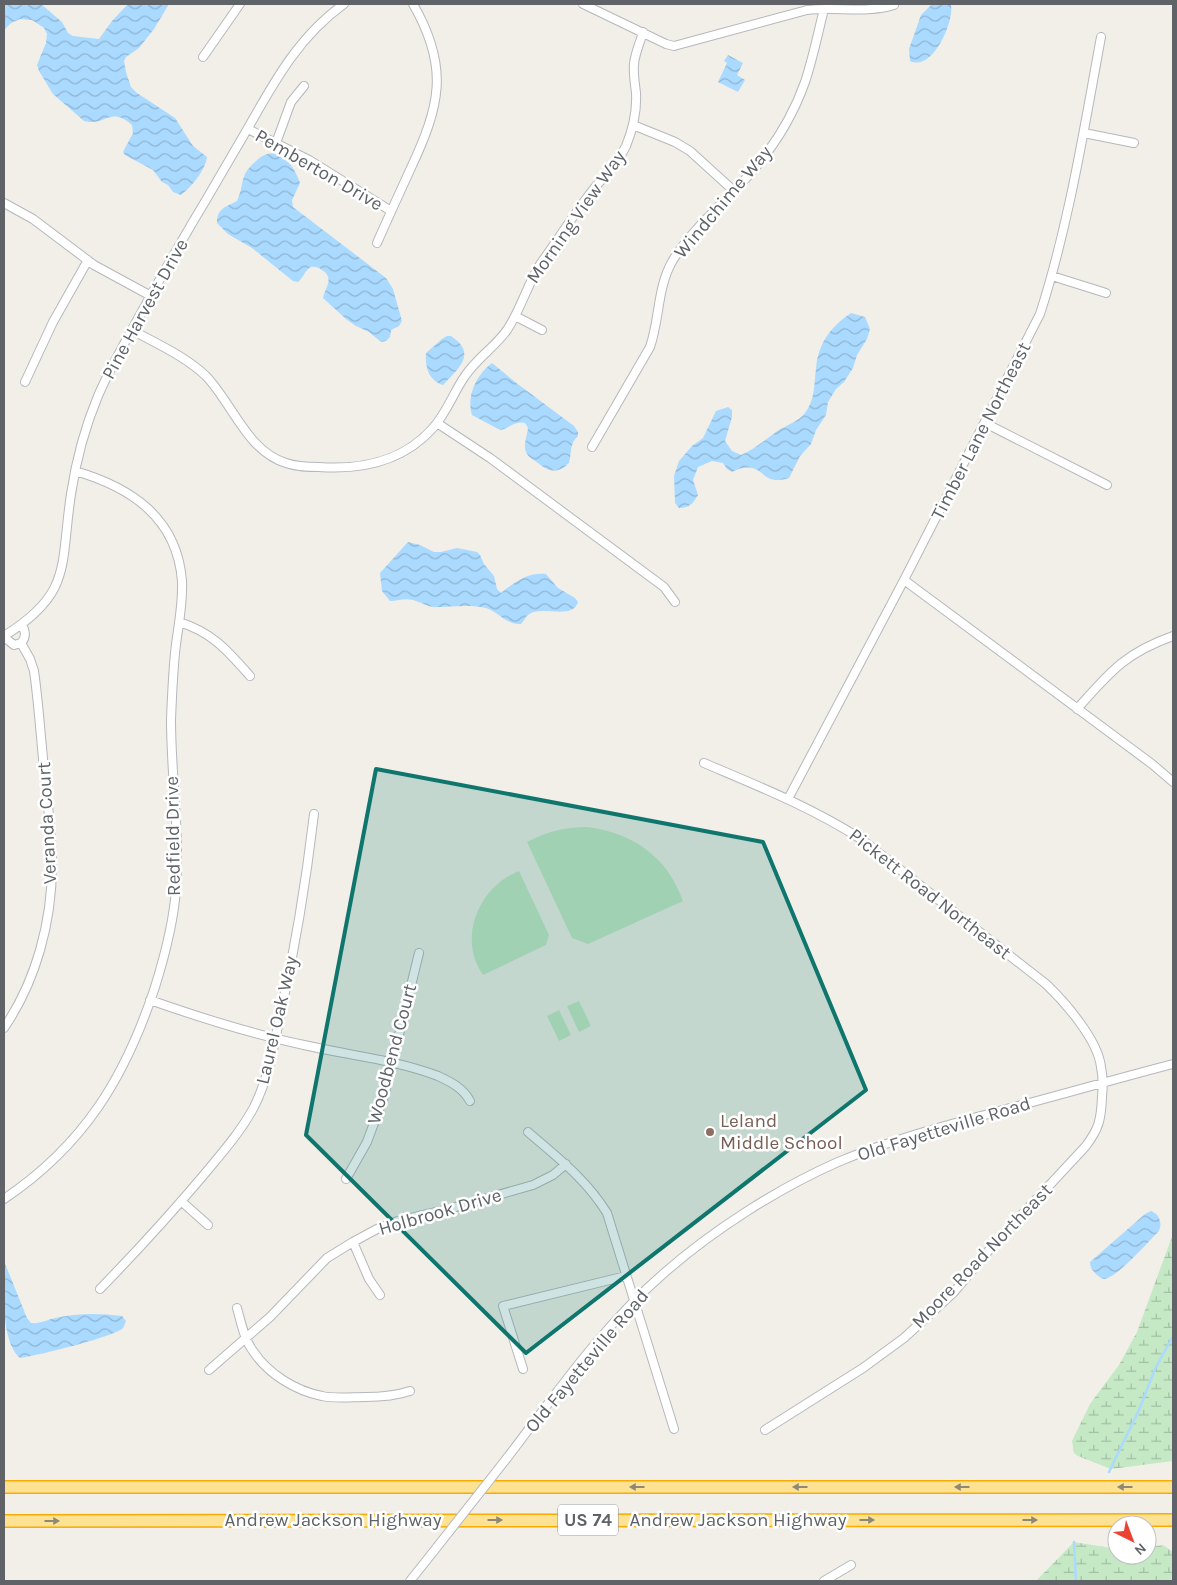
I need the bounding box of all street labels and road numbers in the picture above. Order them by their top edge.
street label: Pemberton Drive [251,125,387,215]
street label: Windchime Way [670,141,777,263]
street label: Morning View Way [522,146,630,288]
street label: Pine Harvest Drive [97,235,193,383]
street label: Timber Lane Northeast [927,338,1035,524]
street label: Veranda Court [33,761,61,885]
street label: Redfield Drive [161,776,185,896]
street label: Pickett Road Northeast [845,824,1015,964]
street label: Laurel Oak Way [252,954,302,1086]
street label: Woodbend Court [363,982,421,1126]
street label: Old Fayetteville Road [855,1092,1033,1166]
street label: Moore Road Northeast [907,1179,1057,1333]
street label: Holbrook Drive [376,1184,504,1240]
street label: Old Fayetteville Road [521,1285,653,1437]
road number: US 74 [558,1504,618,1536]
street label: Andrew Jackson Highway [224,1509,442,1531]
street label: Andrew Jackson Highway [629,1509,847,1531]

